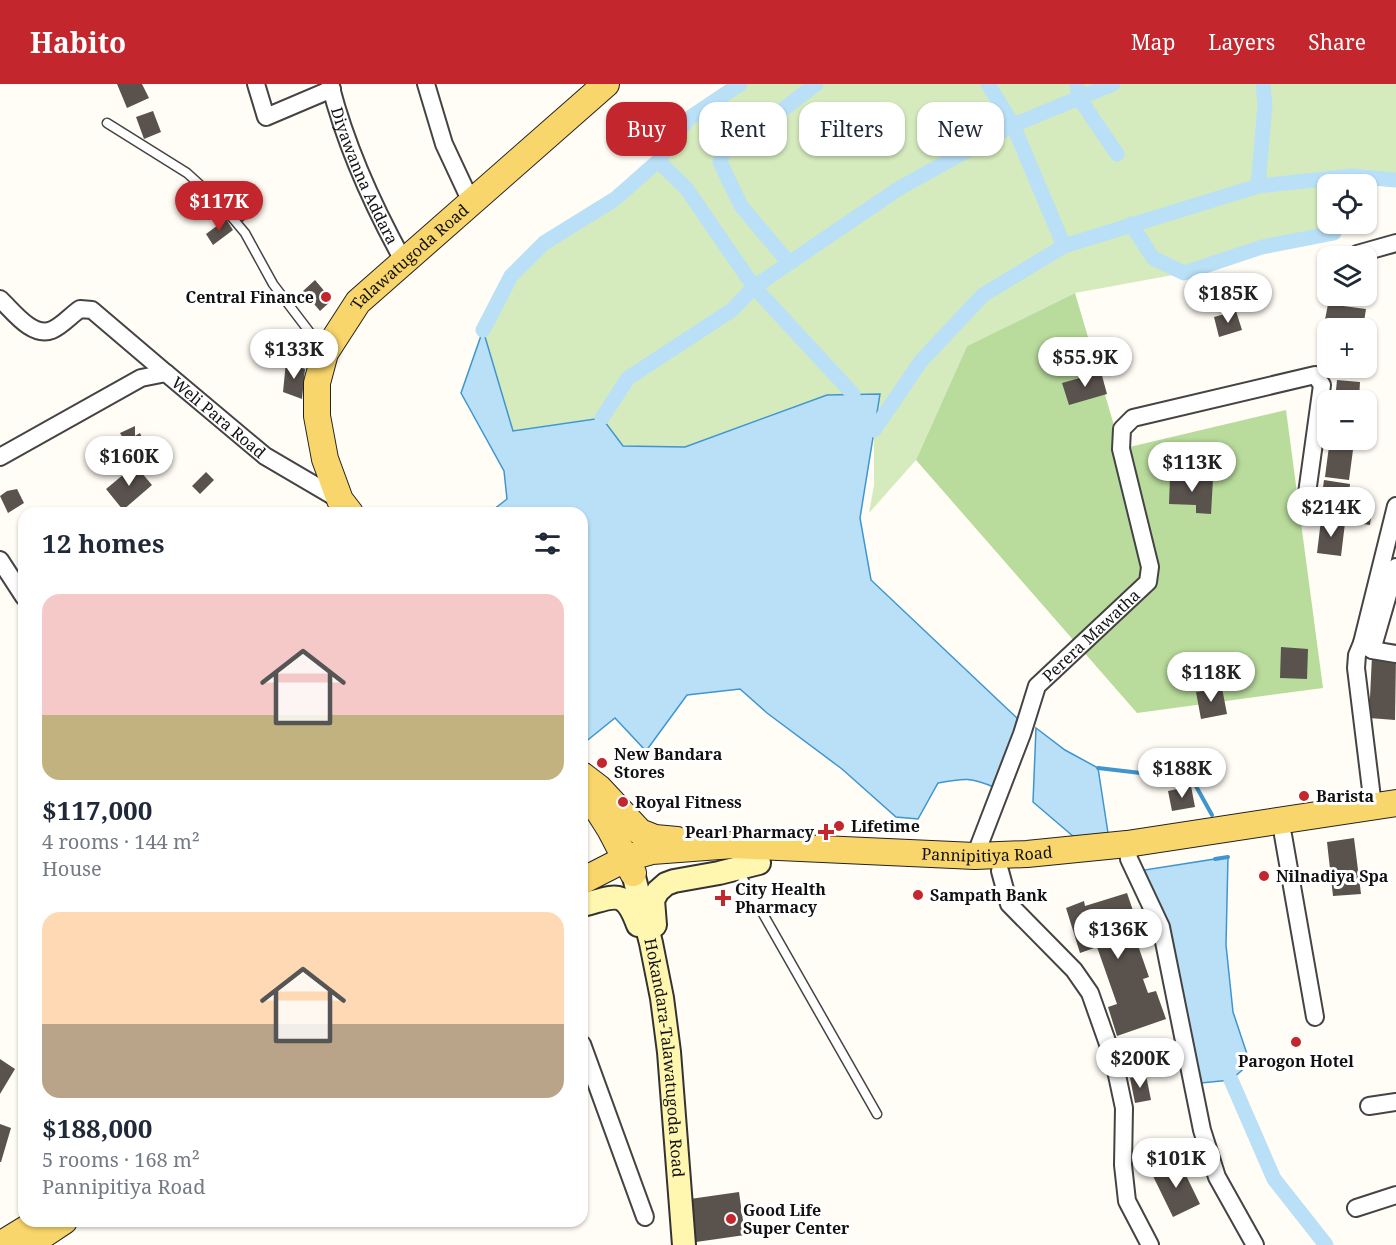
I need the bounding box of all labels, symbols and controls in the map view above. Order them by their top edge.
text: Habito [30,23,126,61]
text: Map [1131,28,1175,56]
text: Layers [1208,28,1275,56]
text: Share [1308,28,1366,56]
chip: Buy [606,102,687,156]
chip: Rent [699,102,787,156]
chip: Filters [799,102,905,156]
chip: New [917,102,1004,156]
street label: Diyawanna Addara [326,104,403,248]
map controls [1317,174,1377,450]
button: locate [1317,174,1377,234]
pin: $117K [177,181,261,232]
text: $117K [189,187,249,214]
street label: Talawatugoda Road [345,199,473,314]
button: layers [1317,246,1377,306]
pin: $185K [1186,273,1270,324]
text: $185K [1198,279,1258,306]
place label: Central Finance [185,286,314,308]
marker: Central Finance [319,290,333,304]
button: + [1317,318,1377,378]
pin: $133K [252,329,336,380]
text: $133K [264,335,324,362]
pin: $55.9K [1036,337,1134,388]
text: $55.9K [1052,343,1118,370]
street label: Weli Para Road [167,371,271,463]
button: − [1317,390,1377,450]
pin: $160K [87,436,171,487]
text: $160K [99,442,159,469]
pin: $113K [1150,442,1234,493]
text: $113K [1162,448,1222,475]
pin: $214K [1289,487,1373,538]
text: $214K [1301,493,1361,520]
text: 12 homes [42,525,164,561]
icon: filters [531,527,564,560]
street label: Perera Mawatha [1037,584,1145,687]
icon: home [249,633,357,741]
pin: $118K [1169,652,1253,703]
text: $118K [1181,658,1241,685]
place label: New Bandara Stores [614,743,723,783]
pin: $188K [1140,748,1224,799]
text: $188K [1152,754,1212,781]
marker: New Bandara Stores [595,756,609,770]
place label: Barista [1316,785,1375,807]
marker: Barista [1297,789,1311,803]
place label: Royal Fitness [635,791,742,813]
text: $117,000 [42,792,152,828]
marker: Royal Fitness [616,795,630,809]
place label: Lifetime [851,815,920,837]
marker: Lifetime [832,819,846,833]
place label: Pearl Pharmacy [685,821,815,843]
marker: Pearl Pharmacy [819,825,833,839]
text: 4 rooms · 144 m² [42,828,200,855]
street label: Pannipitiya Road [921,841,1054,867]
text: House [42,855,102,882]
place label: Nilnadiya Spa [1276,865,1389,887]
marker: Nilnadiya Spa [1257,869,1271,883]
place label: City Health Pharmacy [735,878,826,918]
place label: Sampath Bank [930,884,1048,906]
marker: Sampath Bank [911,888,925,902]
marker: City Health Pharmacy [716,891,730,905]
pin: $136K [1076,909,1160,960]
text: $136K [1088,915,1148,942]
street label: Hokandara-Talawatugoda Road [639,936,690,1178]
icon: home [249,951,357,1059]
marker: Parogon Hotel [1289,1035,1303,1049]
pin: $200K [1098,1038,1182,1089]
text: $200K [1110,1044,1170,1071]
place label: Parogon Hotel [1238,1050,1354,1072]
text: $188,000 [42,1110,152,1146]
pin: $101K [1134,1138,1218,1189]
text: $101K [1146,1144,1206,1171]
text: 5 rooms · 168 m² [42,1146,200,1173]
text: Pannipitiya Road [42,1173,206,1200]
place label: Good Life Super Center [743,1199,850,1239]
marker: Good Life Super Center [724,1212,738,1226]

